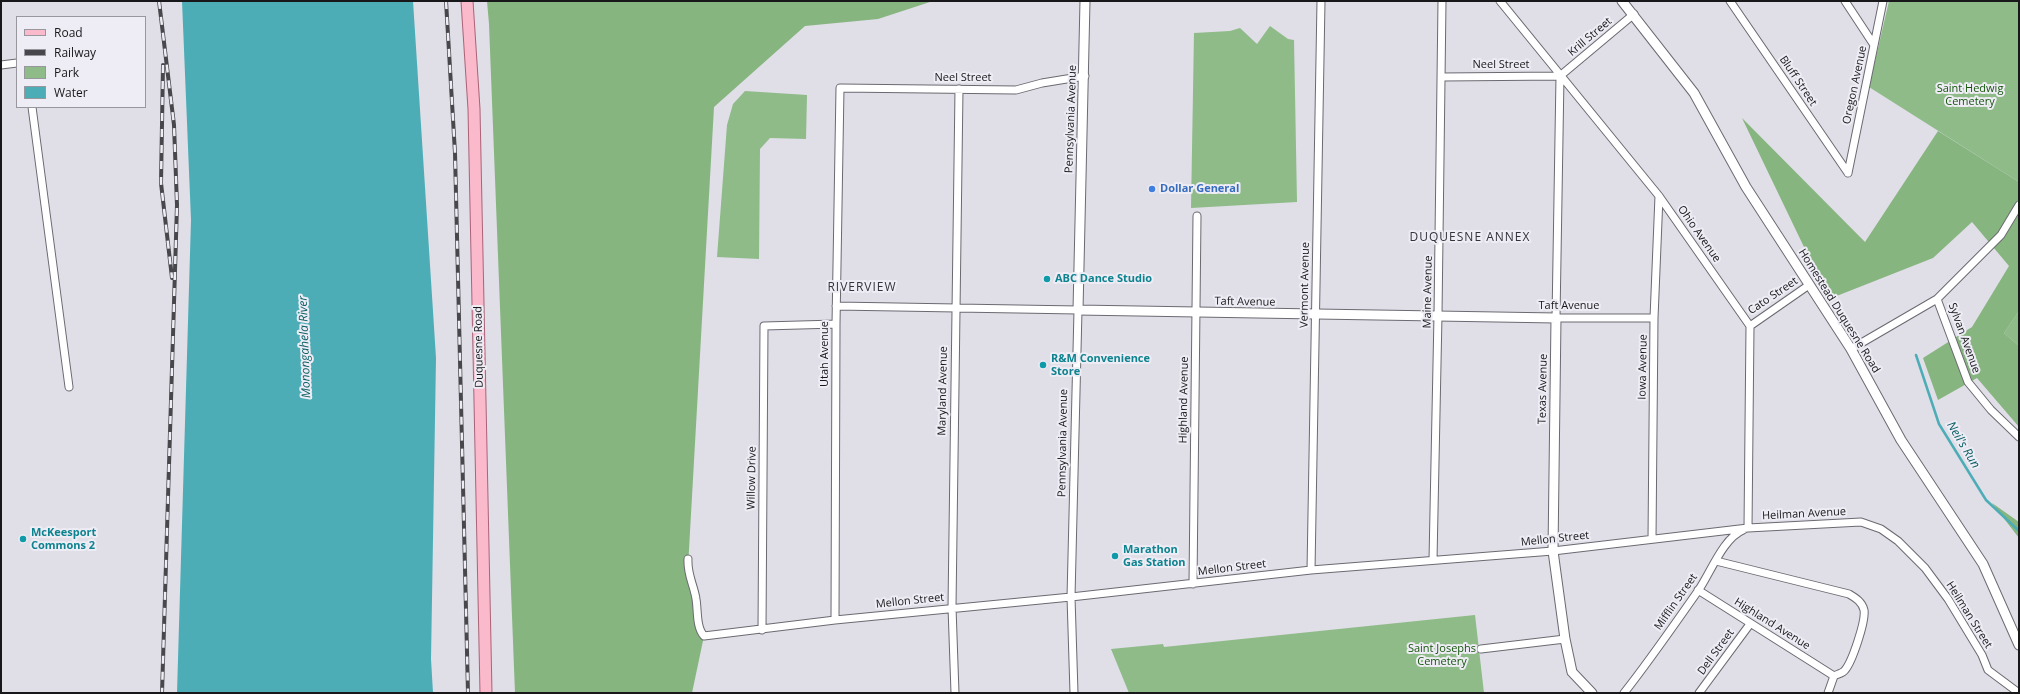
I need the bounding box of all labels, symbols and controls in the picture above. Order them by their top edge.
street label: Krill Street [1565,15,1615,59]
legend [16,16,146,108]
text: Road [54,24,83,41]
text: Railway [54,44,96,61]
street label: Oregon Avenue [1840,45,1870,125]
street label: Bluff Street [1776,53,1820,109]
street label: Neel Street [1473,58,1529,72]
text: Park [54,64,79,81]
street label: Pennsylvania Avenue [1063,65,1079,173]
street label: Neel Street [935,71,991,85]
park label: Saint Hedwig Cemetery [1937,82,2003,108]
text: Water [54,84,88,101]
place label: Dollar General [1160,182,1239,196]
marker: Dollar General [1147,184,1157,194]
street label: Ohio Avenue [1675,203,1723,265]
district label: DUQUESNE ANNEX [1410,231,1530,245]
street label: Vermont Avenue [1298,242,1312,328]
street label: Homestead Duquesne Road [1795,247,1883,375]
street label: Maine Avenue [1421,255,1435,329]
place label: ABC Dance Studio [1055,272,1152,286]
marker: ABC Dance Studio [1042,274,1052,284]
street label: Cato Street [1746,275,1800,317]
district label: RIVERVIEW [827,281,897,295]
street label: Taft Avenue [1214,295,1276,309]
water label: Monongahela River [296,296,314,398]
street label: Taft Avenue [1539,299,1599,313]
street label: Sylvan Avenue [1945,301,1983,375]
street label: Duquesne Road [472,306,486,388]
street label: Utah Avenue [818,321,832,387]
street label: Iowa Avenue [1636,334,1650,400]
street label: Maryland Avenue [936,346,950,436]
place label: R&M Convenience Store [1051,352,1150,378]
street label: Texas Avenue [1536,354,1550,424]
street label: Highland Avenue [1177,356,1191,444]
marker: R&M Convenience Store [1038,360,1048,370]
street label: Pennsylvania Avenue [1055,389,1071,497]
water label: Neil's Run [1943,419,1983,471]
street label: Willow Drive [745,446,759,510]
street label: Heilman Avenue [1762,505,1846,523]
place label: McKeesport Commons 2 [31,526,96,552]
street label: Mellon Street [1520,529,1590,549]
marker: McKeesport Commons 2 [18,534,28,544]
place label: Marathon Gas Station [1123,543,1186,569]
marker: Marathon Gas Station [1110,551,1120,561]
street label: Mellon Street [1197,557,1267,579]
street label: Mifflin Street [1652,571,1700,633]
street label: Heilman Street [1943,579,1995,651]
street label: Mellon Street [875,591,945,611]
street label: Highland Avenue [1732,595,1812,653]
street label: Dell Street [1695,627,1737,677]
park label: Saint Josephs Cemetery [1408,642,1476,668]

